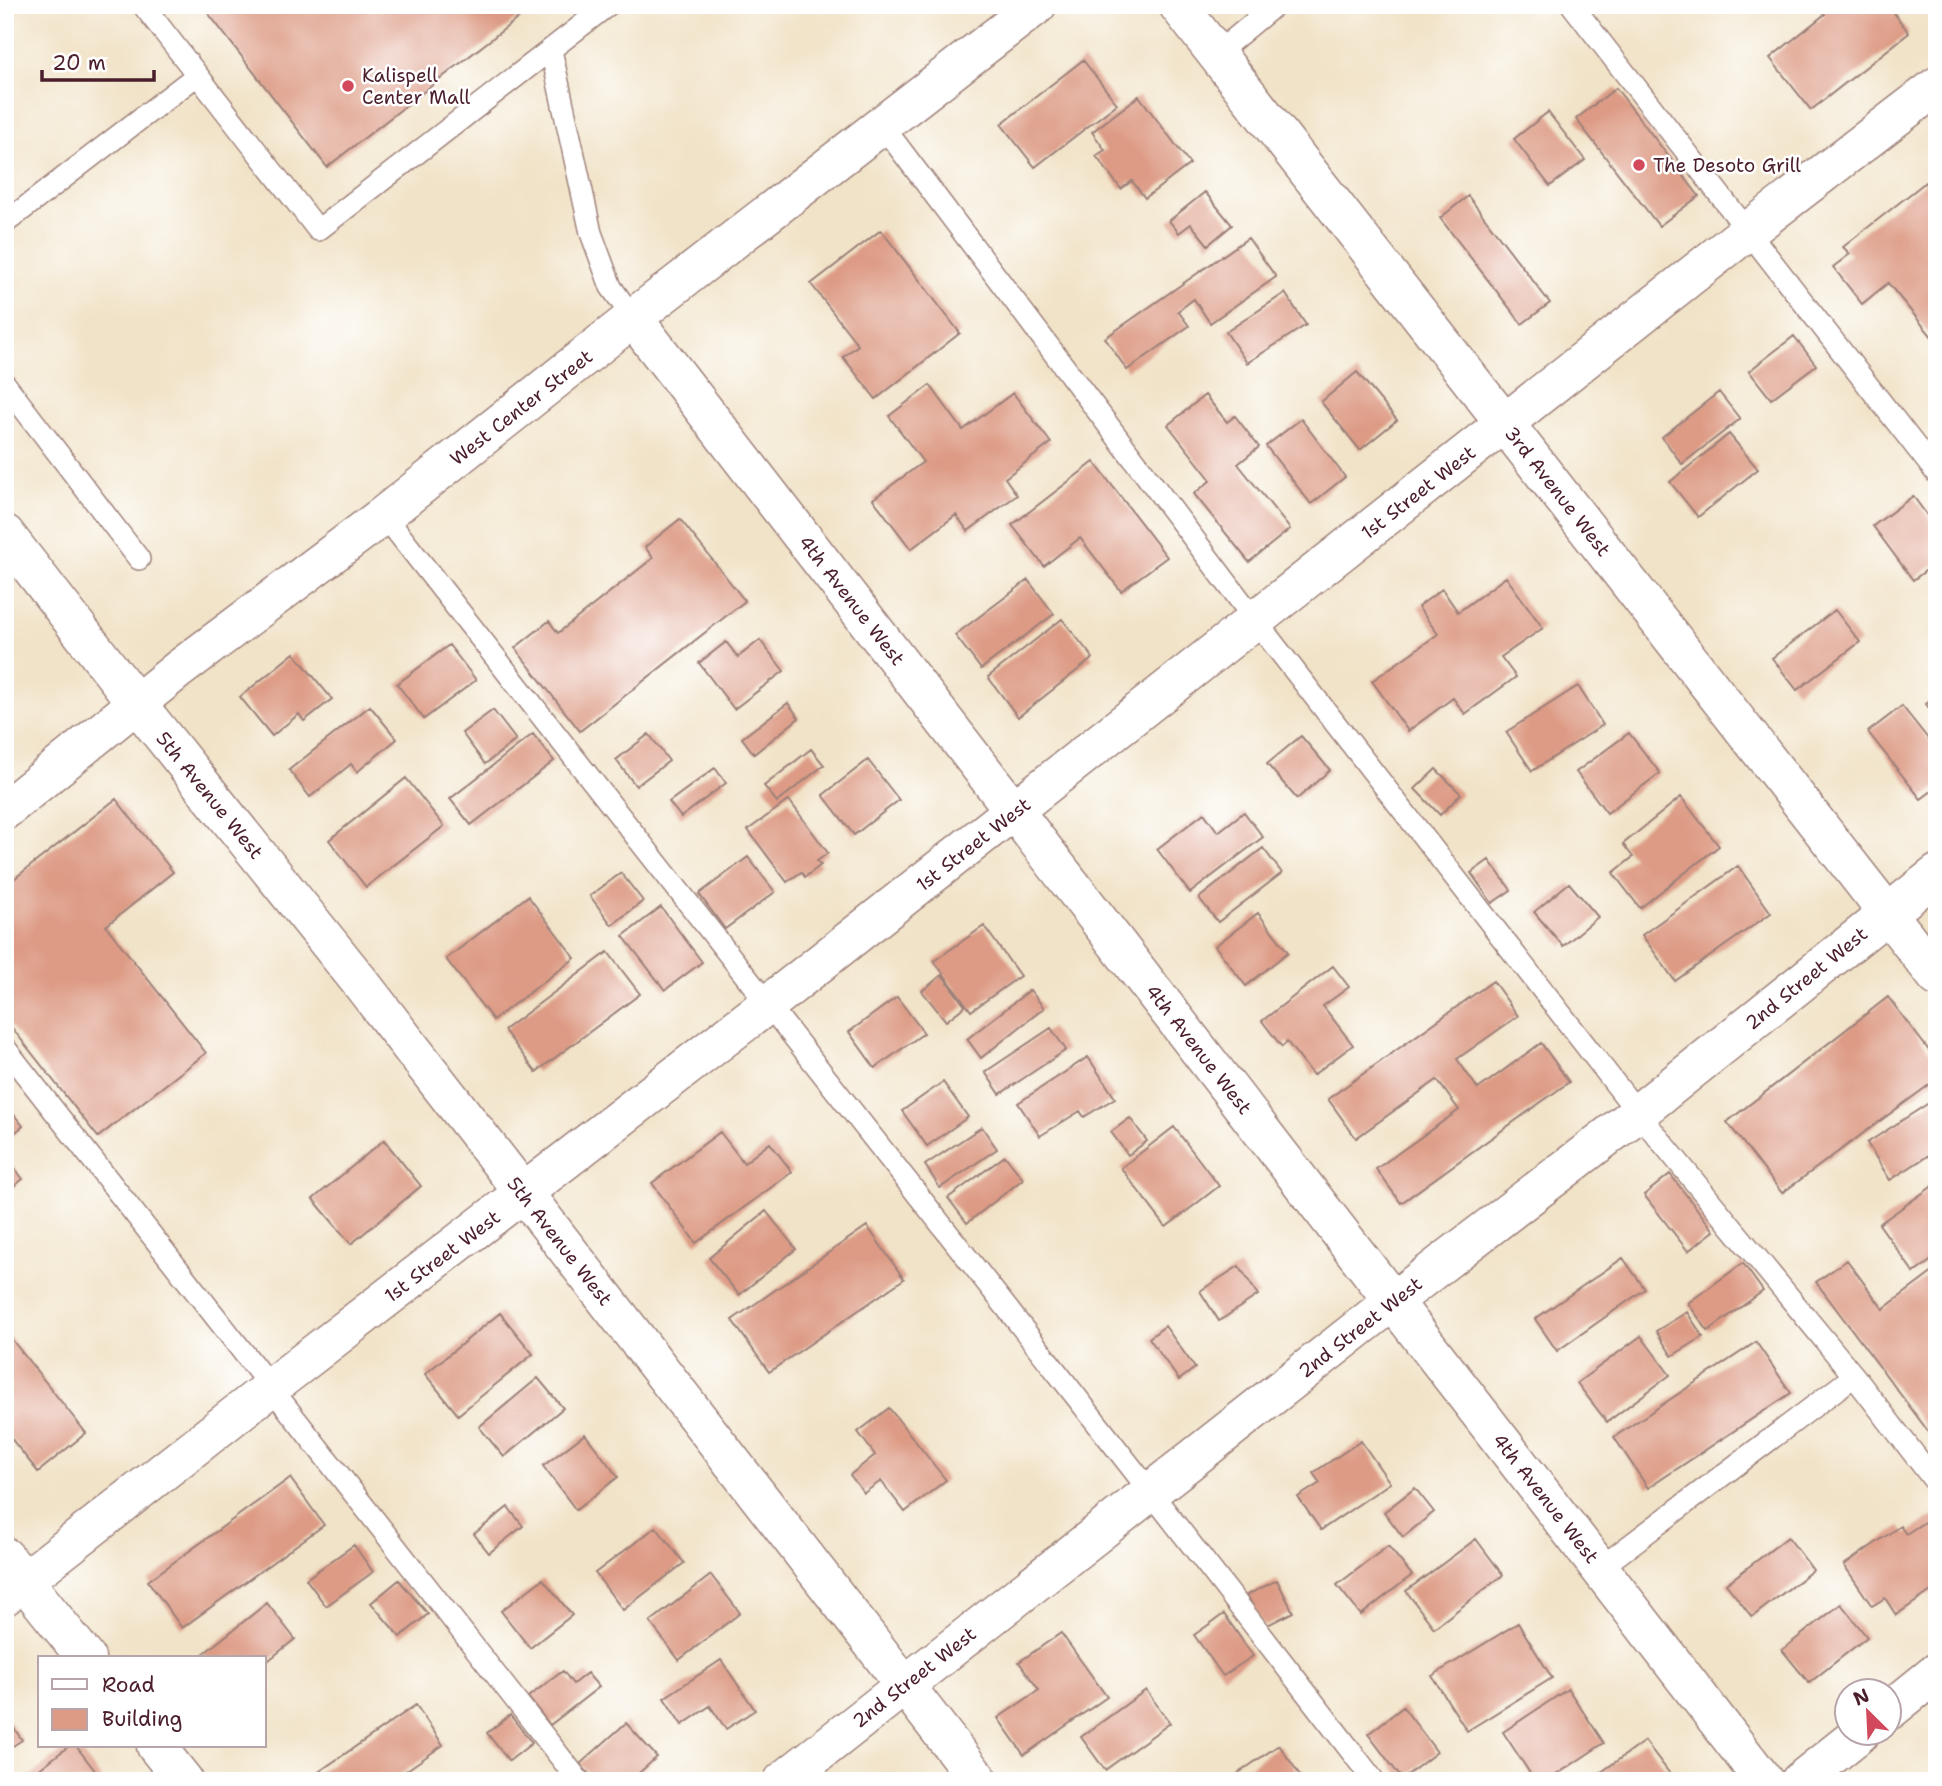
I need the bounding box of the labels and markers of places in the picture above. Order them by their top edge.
place label: Kalispell Center Mall [362,63,471,110]
marker: Kalispell Center Mall [340,78,356,94]
place label: The Desoto Grill [1653,153,1801,178]
marker: The Desoto Grill [1631,157,1647,173]

